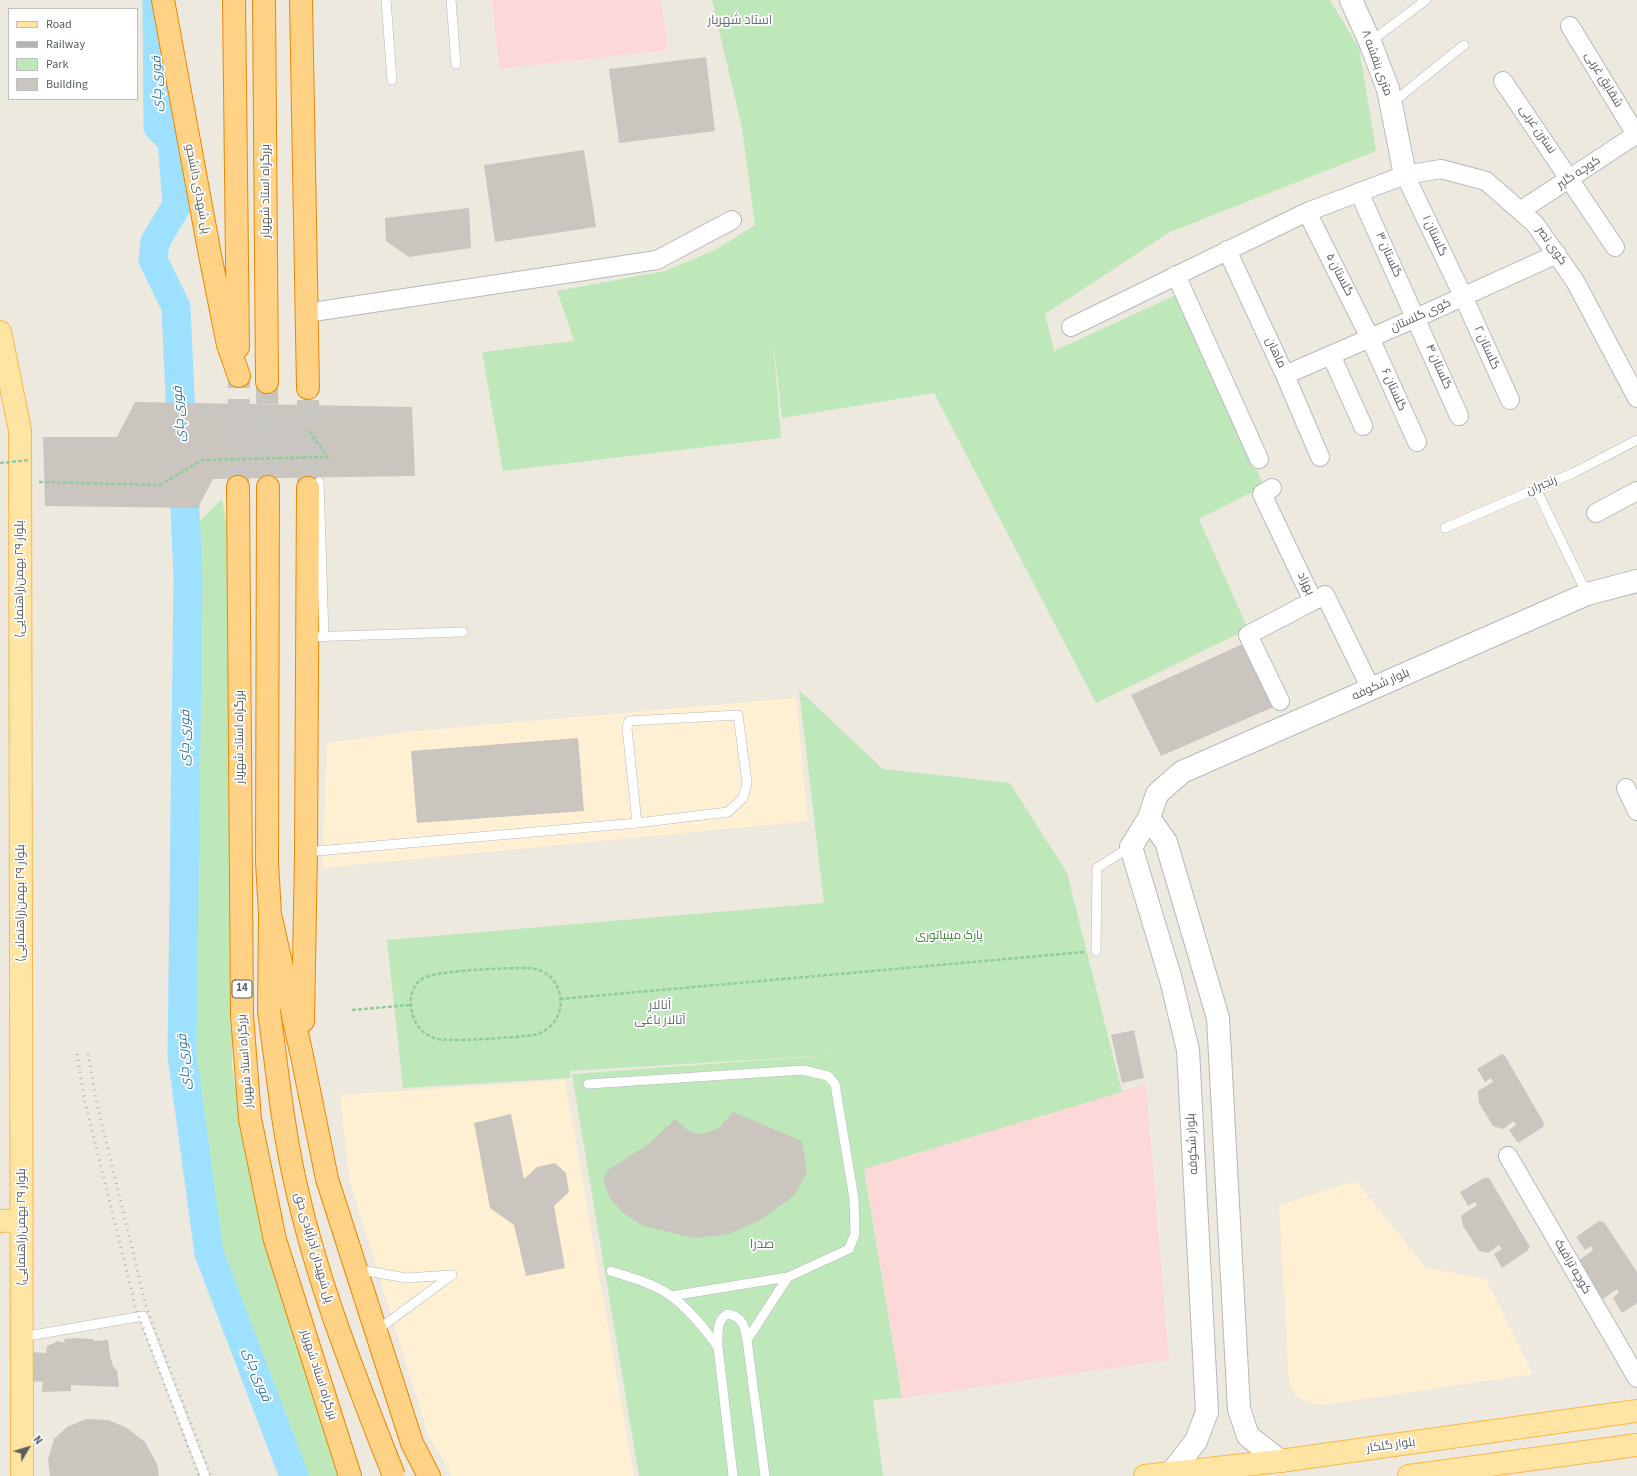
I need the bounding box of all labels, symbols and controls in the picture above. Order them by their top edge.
legend [8,8,138,100]
district label: استاد شهریار [708,13,772,29]
text: Road [46,16,72,33]
street label: ۸ متری بنفشه [1357,28,1395,98]
text: Railway [46,36,85,53]
street label: شقایق غربی [1581,50,1625,110]
text: Park [46,56,68,73]
water label: قوری چای [150,56,166,112]
text: Building [46,76,88,93]
street label: نسترن غربی [1515,103,1559,157]
street label: پل شهدای دانشجو [181,143,213,235]
street label: بزرگراه استاد شهریار [259,144,273,238]
street label: کوچه گلپر [1554,154,1604,192]
street label: گلستان ۱ [1418,213,1450,259]
street label: کوی نصر [1532,224,1570,268]
street label: گلستان ۳ [1372,230,1404,280]
street label: گلستان ۵ [1322,251,1356,299]
street label: کوی گلستان [1388,296,1454,336]
street label: گلستان ۲ [1470,324,1502,372]
street label: ماهان [1262,335,1288,371]
street label: گلستان ۴ [1422,342,1454,392]
street label: گلستان ۶ [1377,366,1409,414]
water label: قوری چای [171,386,189,442]
street label: رنجبران [1524,473,1560,499]
street label: بلوار ٢٩ بهمن(راهنمایی) [13,520,27,638]
street label: بهزاد [1293,570,1317,598]
street label: بلوار شکوفه [1350,666,1412,704]
street label: بزرگراه استاد شهریار [233,690,247,784]
water label: قوری چای [178,710,194,766]
street label: بلوار ٢٩ بهمن(راهنمایی) [14,844,28,962]
park label: پارک مینیاتوری [915,929,983,943]
road number: 14 [232,980,252,998]
district label: آنالار آتالار باغی [634,998,686,1029]
street label: بزرگراه استاد شهریار [236,1014,256,1108]
water label: قوری چای [175,1034,195,1090]
street label: بلوار شکوفه [1184,1113,1202,1175]
street label: بلوار ٢٩ بهمن(راهنمایی) [15,1168,29,1286]
street label: پل شهیدان آذرآبادی حق [290,1191,336,1305]
district label: صدرا [750,1237,774,1253]
street label: کوچه ترافیک [1550,1237,1594,1297]
street label: بزرگراه استاد شهریار [297,1328,339,1422]
water label: قوری چای [239,1346,273,1404]
north arrow [8,1428,48,1468]
text: N [30,1433,46,1448]
street label: بلوار گلکار [1366,1435,1416,1457]

